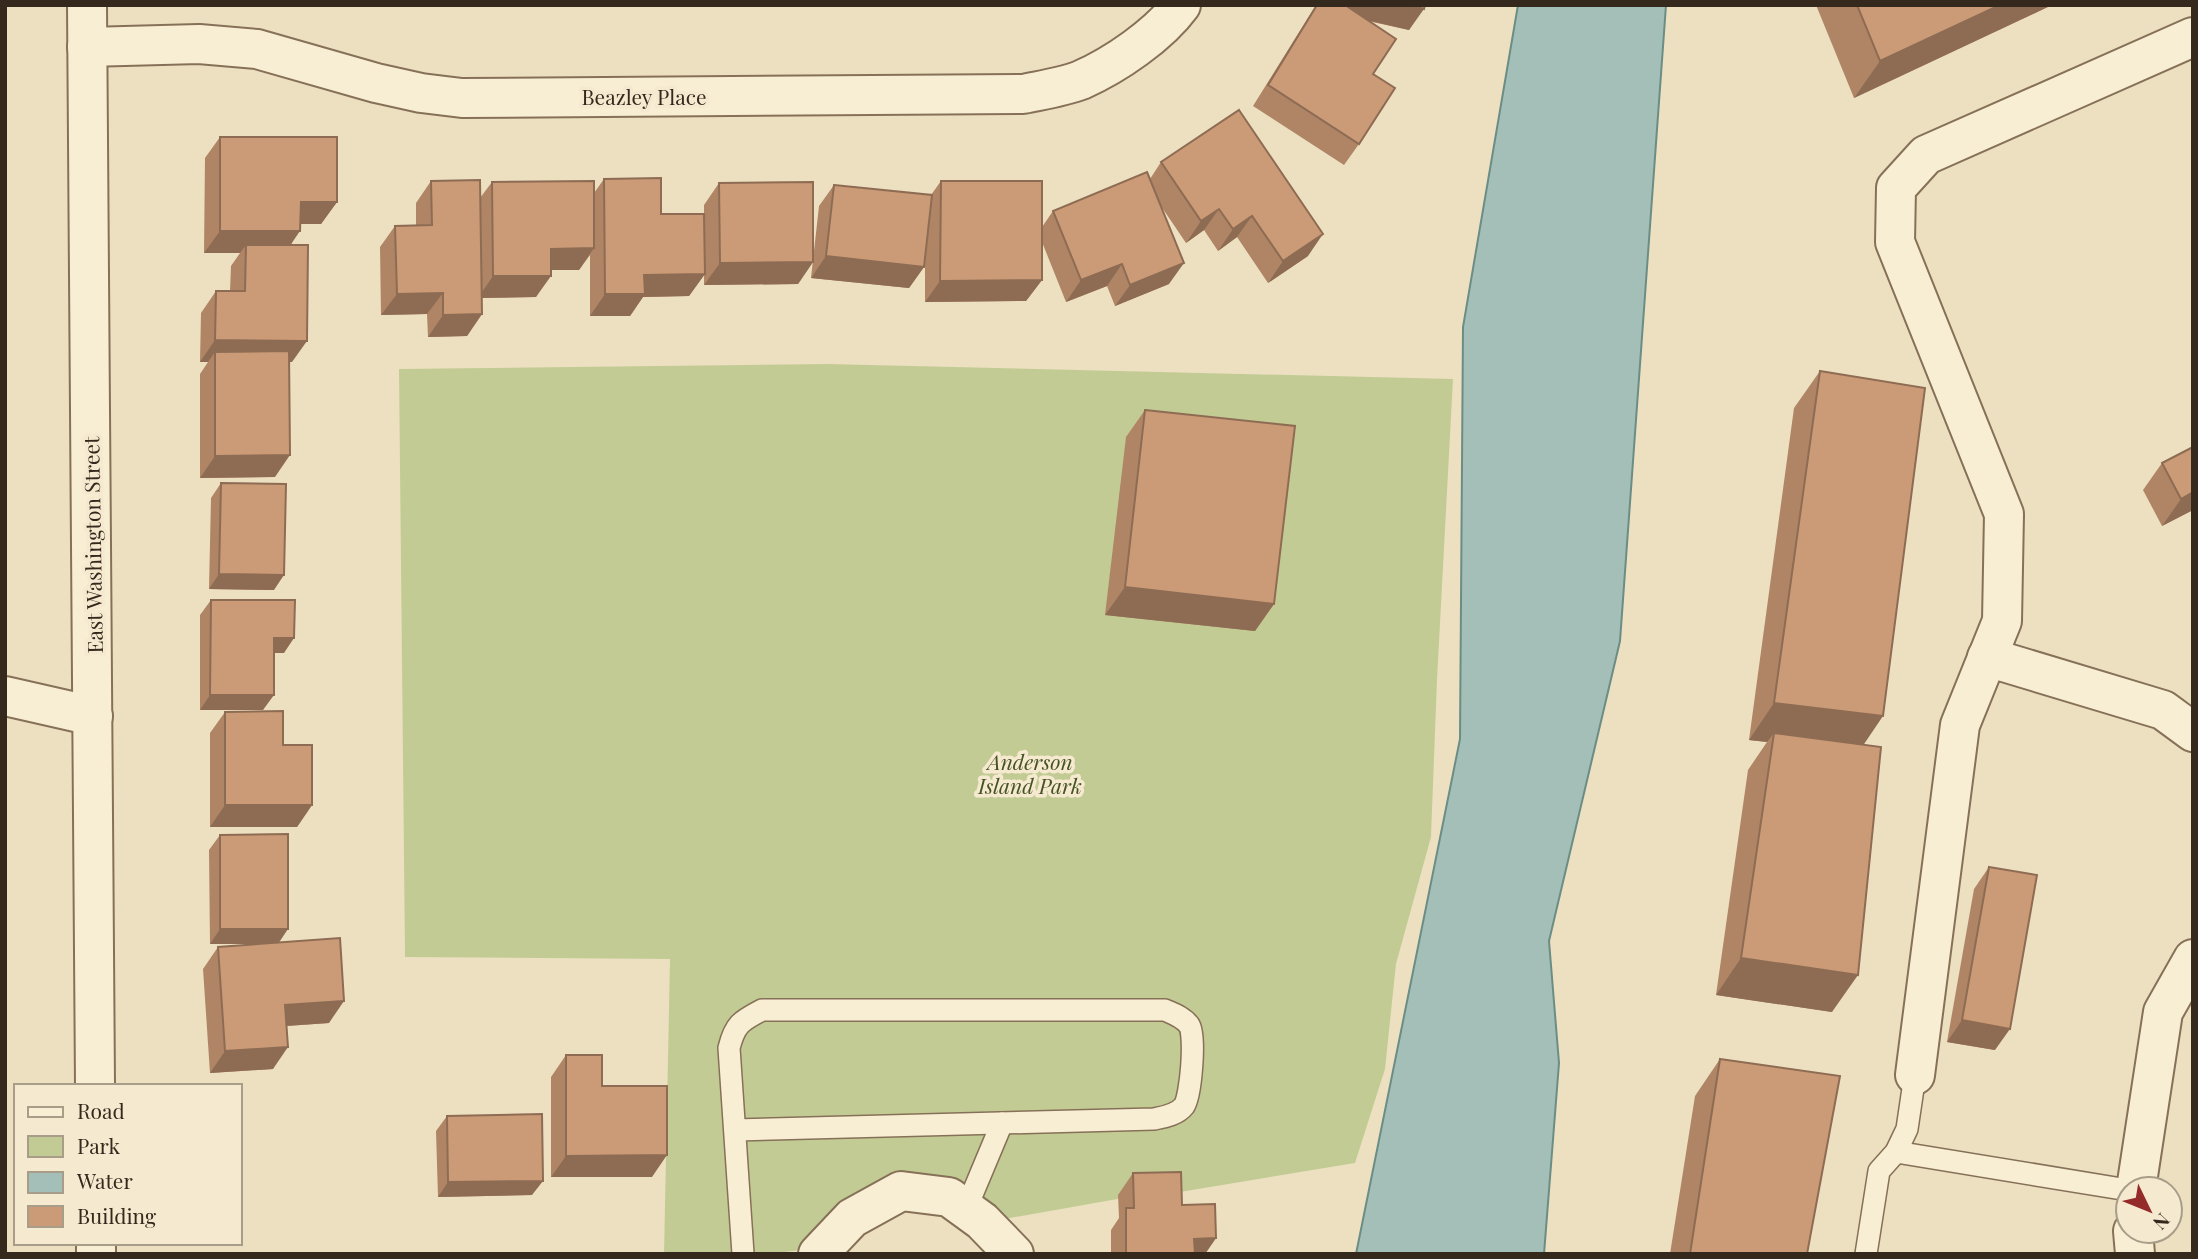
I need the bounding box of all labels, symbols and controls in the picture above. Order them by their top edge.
street label: Beazley Place [581,82,707,110]
street label: East Washington Street [76,436,108,654]
park label: Anderson Island Park [977,747,1082,799]
legend [14,1084,242,1245]
text: Road [77,1096,125,1124]
text: Park [77,1131,121,1159]
text: Water [76,1166,133,1194]
north arrow [2114,1175,2184,1245]
text: Building [77,1201,156,1229]
text: N [2148,1208,2176,1236]

